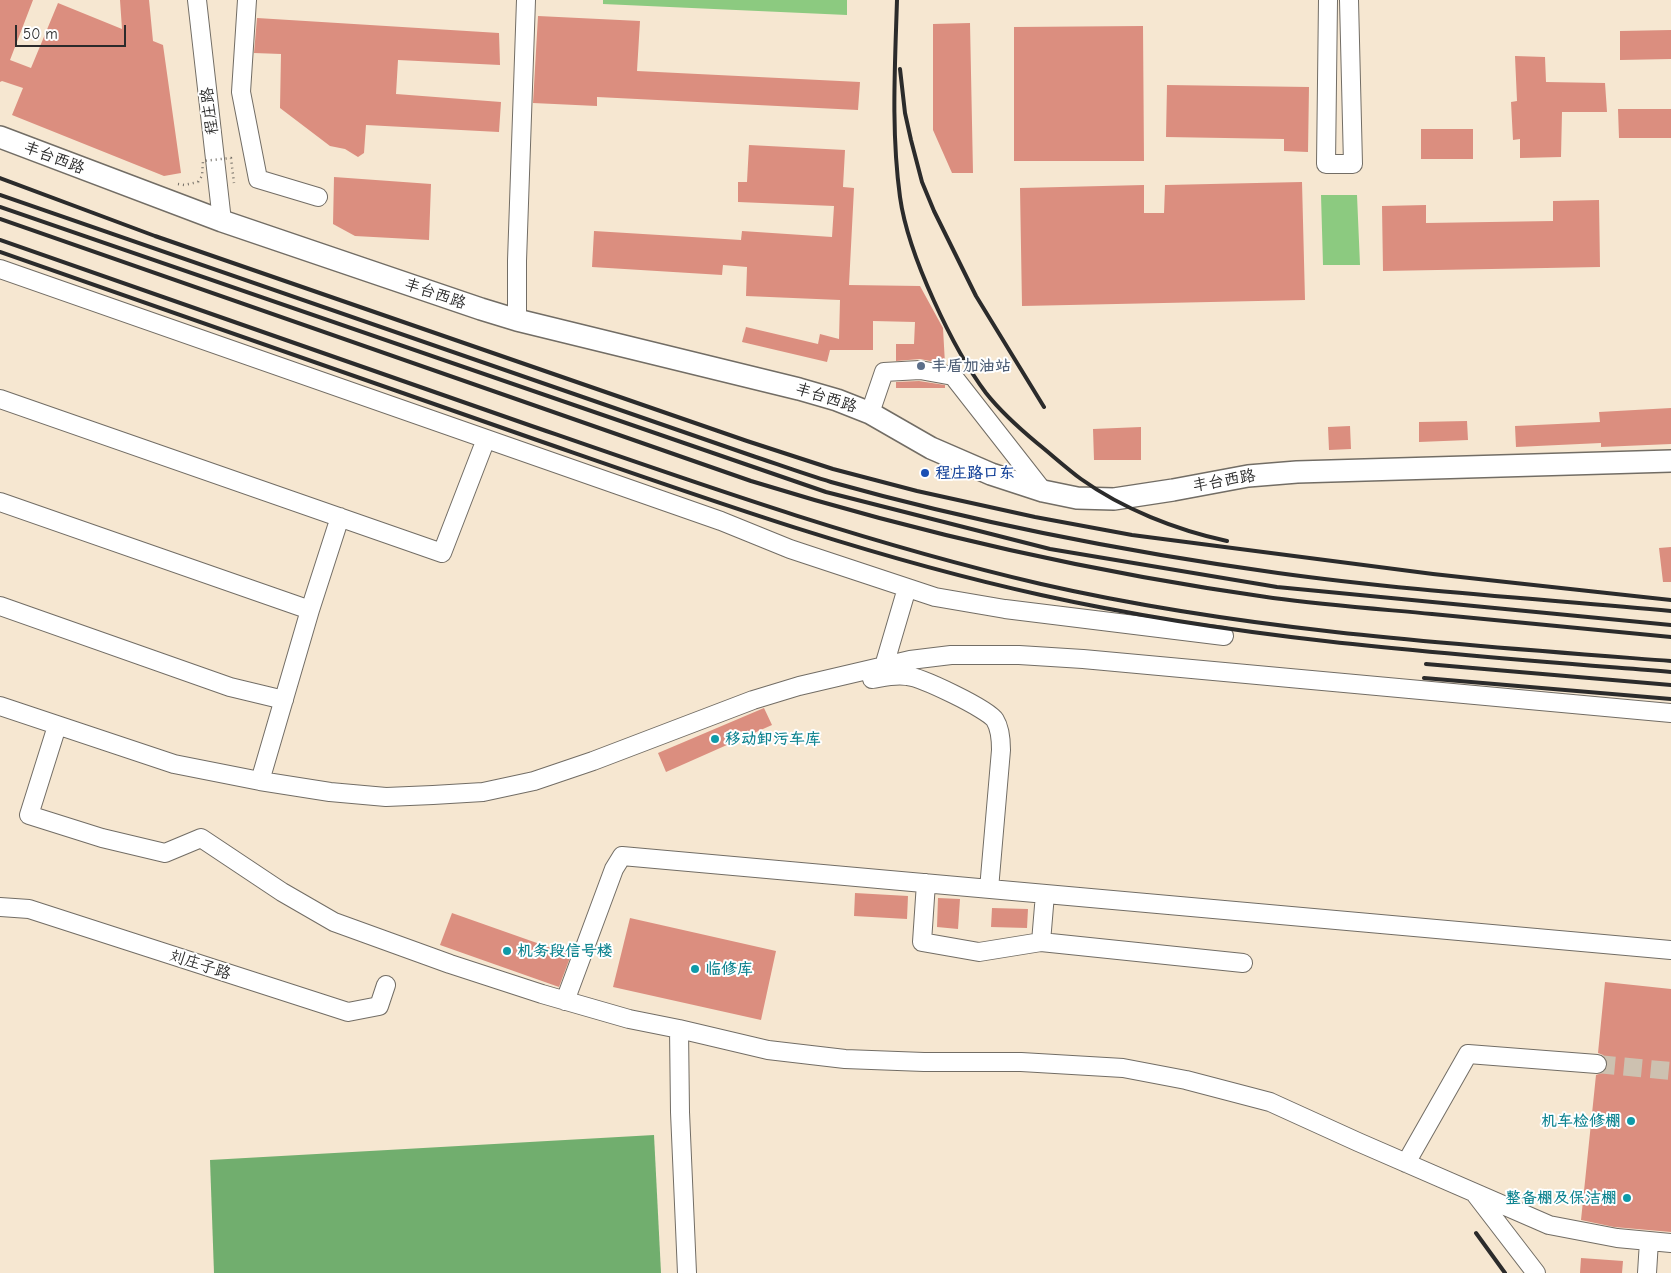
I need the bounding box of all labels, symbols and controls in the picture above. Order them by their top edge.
scale bar [18,15,129,47]
text: 50 m [23,25,58,43]
street label: 程庄路 [198,86,222,136]
street label: 丰台西路 [21,138,87,178]
street label: 丰台西路 [402,275,468,313]
place label: 丰盾加油站 [931,356,1011,376]
marker: 丰盾加油站 [915,360,927,372]
street label: 丰台西路 [793,379,859,417]
place label: 程庄路口东 [935,463,1015,483]
street label: 丰台西路 [1191,466,1257,496]
marker: 程庄路口东 [919,467,931,479]
place label: 移动卸污车库 [725,729,821,749]
marker: 移动卸污车库 [709,733,721,745]
place label: 机务段信号楼 [517,941,613,961]
marker: 机务段信号楼 [501,945,513,957]
street label: 刘庄子路 [167,946,233,984]
place label: 临修库 [705,959,753,979]
marker: 临修库 [689,963,701,975]
place label: 机车检修棚 [1541,1111,1621,1131]
marker: 机车检修棚 [1625,1115,1637,1127]
place label: 整备棚及保洁棚 [1505,1188,1617,1208]
marker: 整备棚及保洁棚 [1621,1192,1633,1204]

